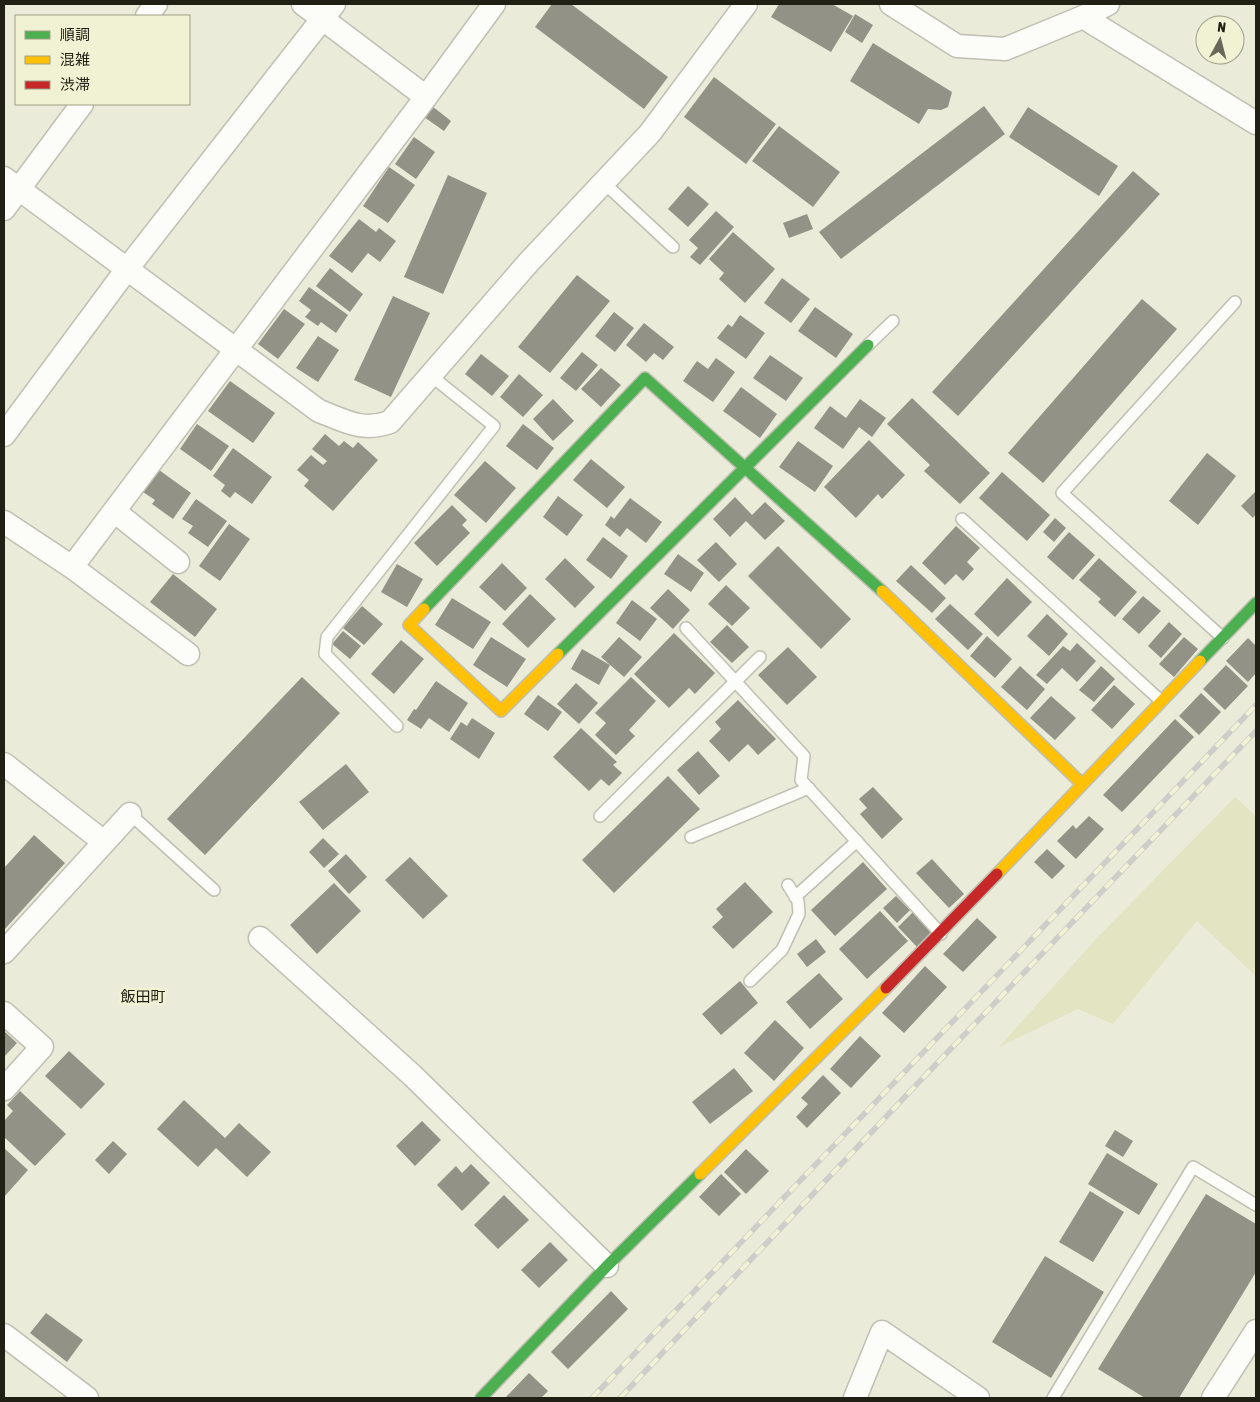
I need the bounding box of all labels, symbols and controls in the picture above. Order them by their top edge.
legend [15,15,190,105]
north arrow [1195,15,1245,65]
text: N [1217,19,1227,36]
text: 順調 [60,26,90,43]
text: 混雑 [60,51,90,68]
text: 渋滞 [60,76,90,93]
district label: 飯田町 [120,988,166,1005]

